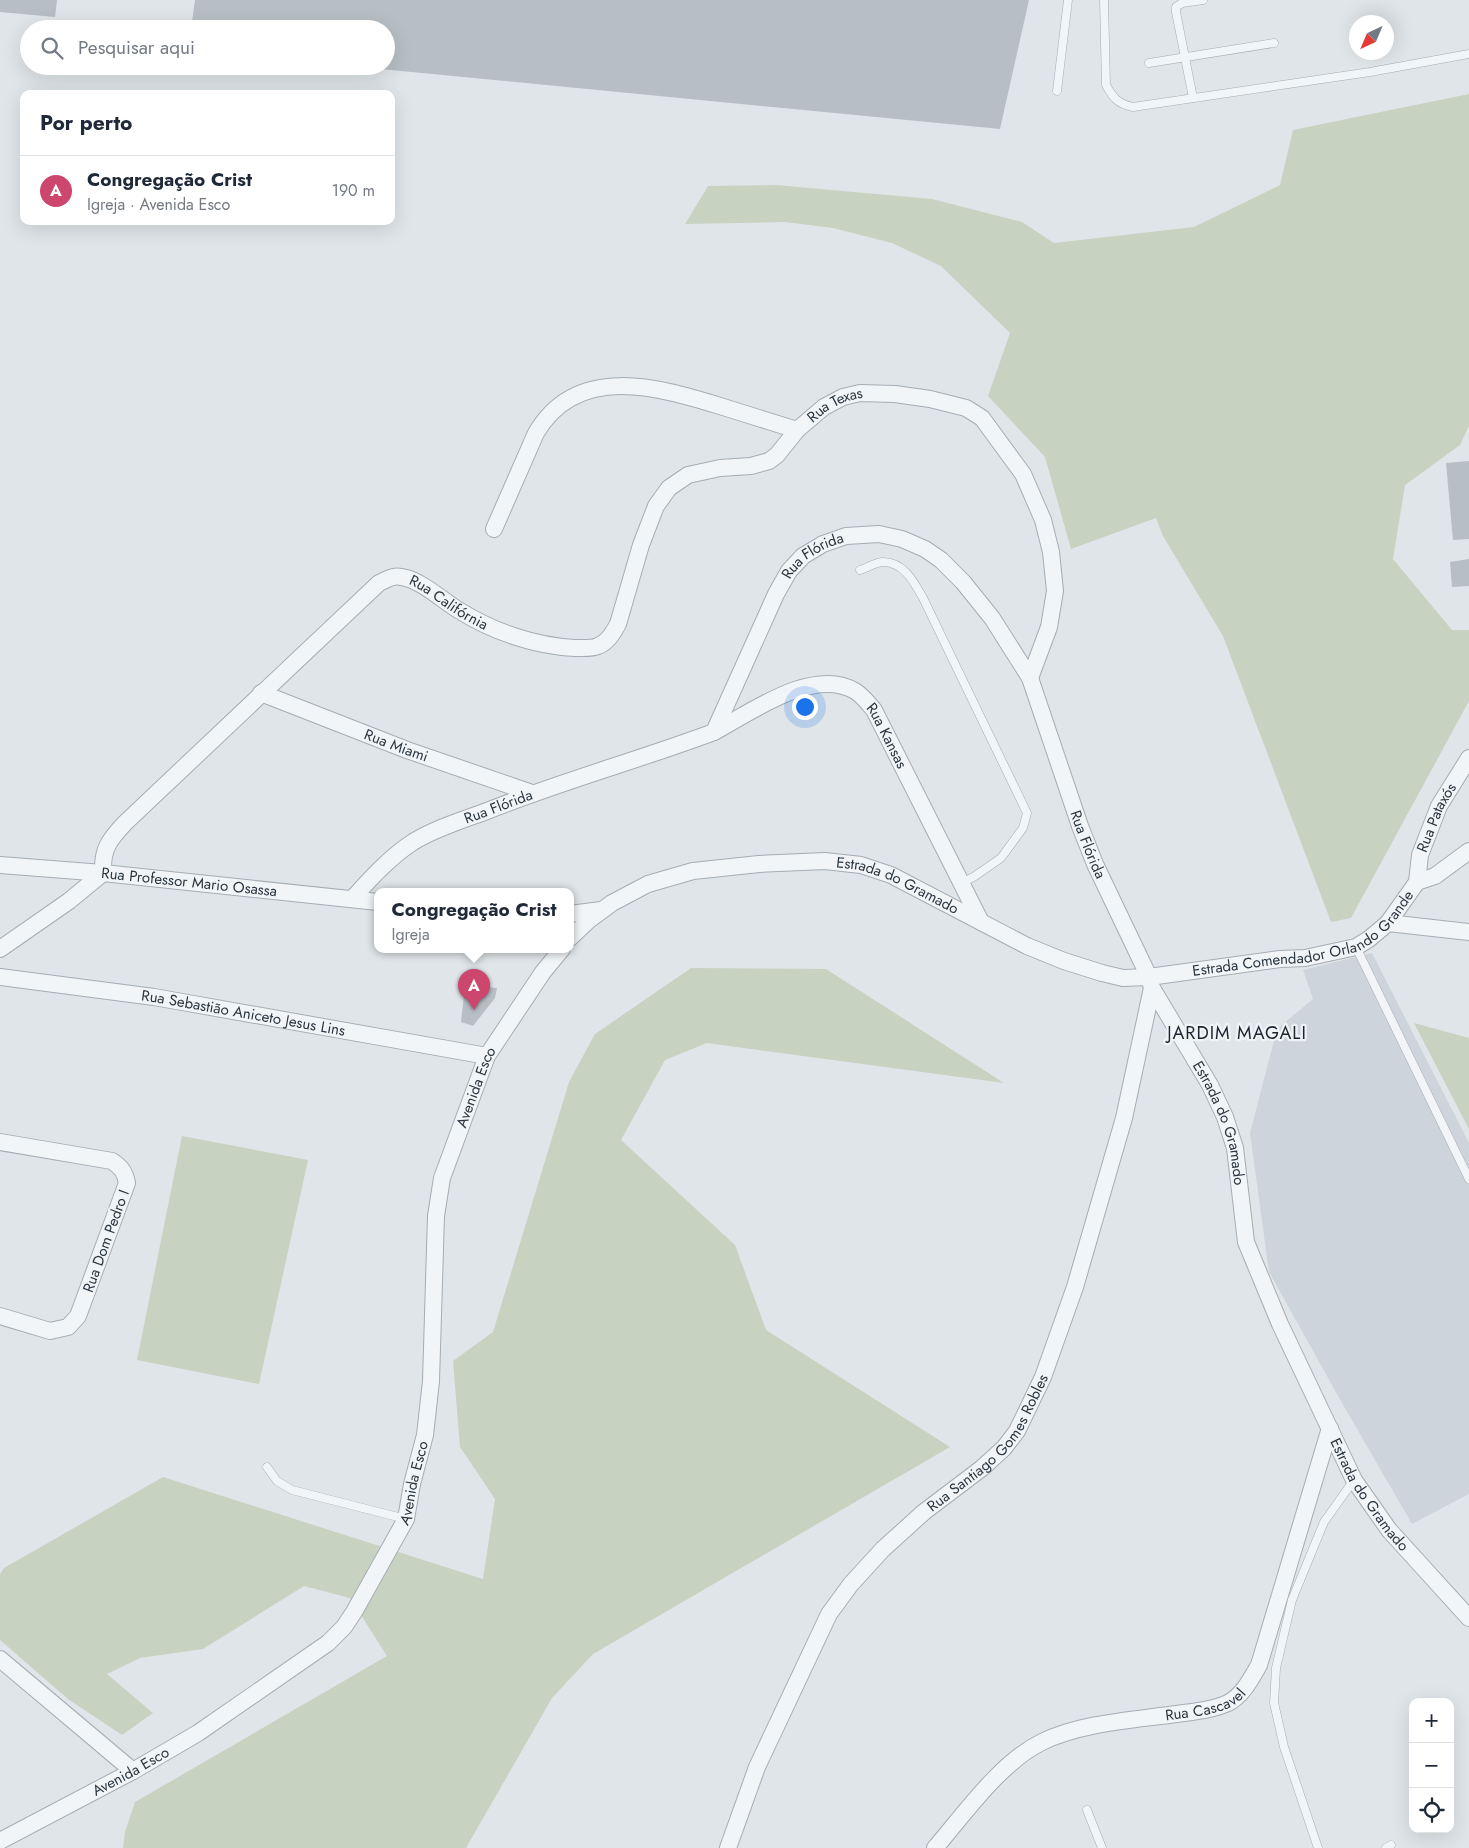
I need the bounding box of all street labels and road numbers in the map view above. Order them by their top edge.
street label: Rua Texas [802,382,865,428]
street label: Rua Flórida [776,527,846,583]
street label: Rua Califórnia [406,569,492,635]
street label: Rua Kansas [861,698,913,772]
street label: Rua Miami [361,723,431,767]
street label: Rua Pataxós [1411,779,1462,855]
street label: Rua Flórida [461,784,536,829]
street label: Rua Flórida [1064,807,1111,882]
street label: Estrada do Gramado [835,851,963,920]
street label: Rua Professor Mario Osassa [100,862,278,902]
street label: Estrada Comendador Orlando Grande [1191,885,1419,982]
street label: Rua Sebastião Aniceto Jesus Lins [140,984,347,1042]
street label: Avenida Esco [451,1042,501,1131]
street label: Estrada do Gramado [1187,1057,1250,1186]
street label: Rua Dom Pedro I [77,1187,135,1295]
street label: Rua Santiago Gomes Robles [922,1370,1054,1517]
street label: Estrada do Gramado [1325,1434,1414,1556]
street label: Avenida Esco [394,1439,434,1529]
street label: Rua Cascavel [1164,1683,1251,1726]
street label: Avenida Esco [88,1741,173,1802]

